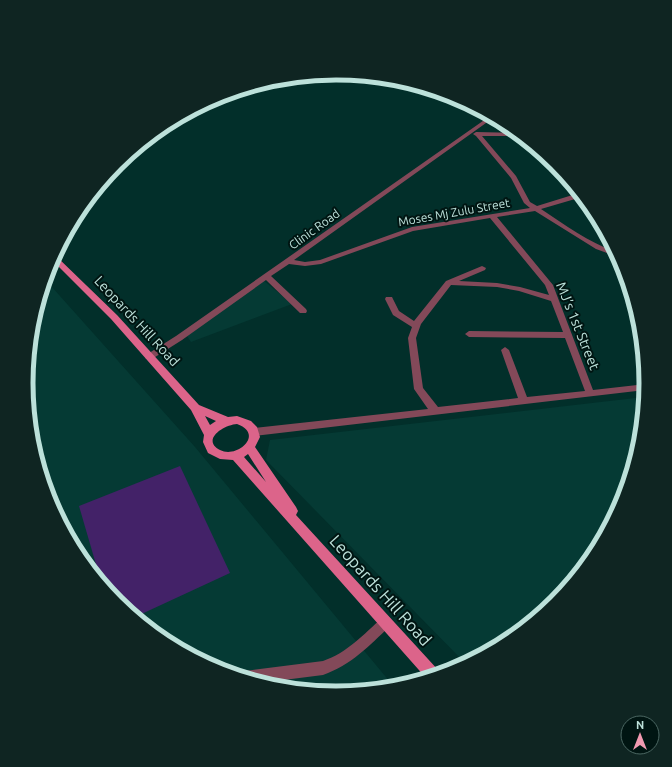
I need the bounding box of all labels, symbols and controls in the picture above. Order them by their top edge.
street label: Moses Mj Zulu Street [397,196,511,228]
street label: Clinic Road [286,206,342,252]
street label: Leopards Hill Road [91,273,183,369]
street label: MJ’s 1st Street [553,280,603,373]
street label: Leopards Hill Road [326,531,436,649]
north arrow [620,715,660,755]
text: N [636,719,644,731]

